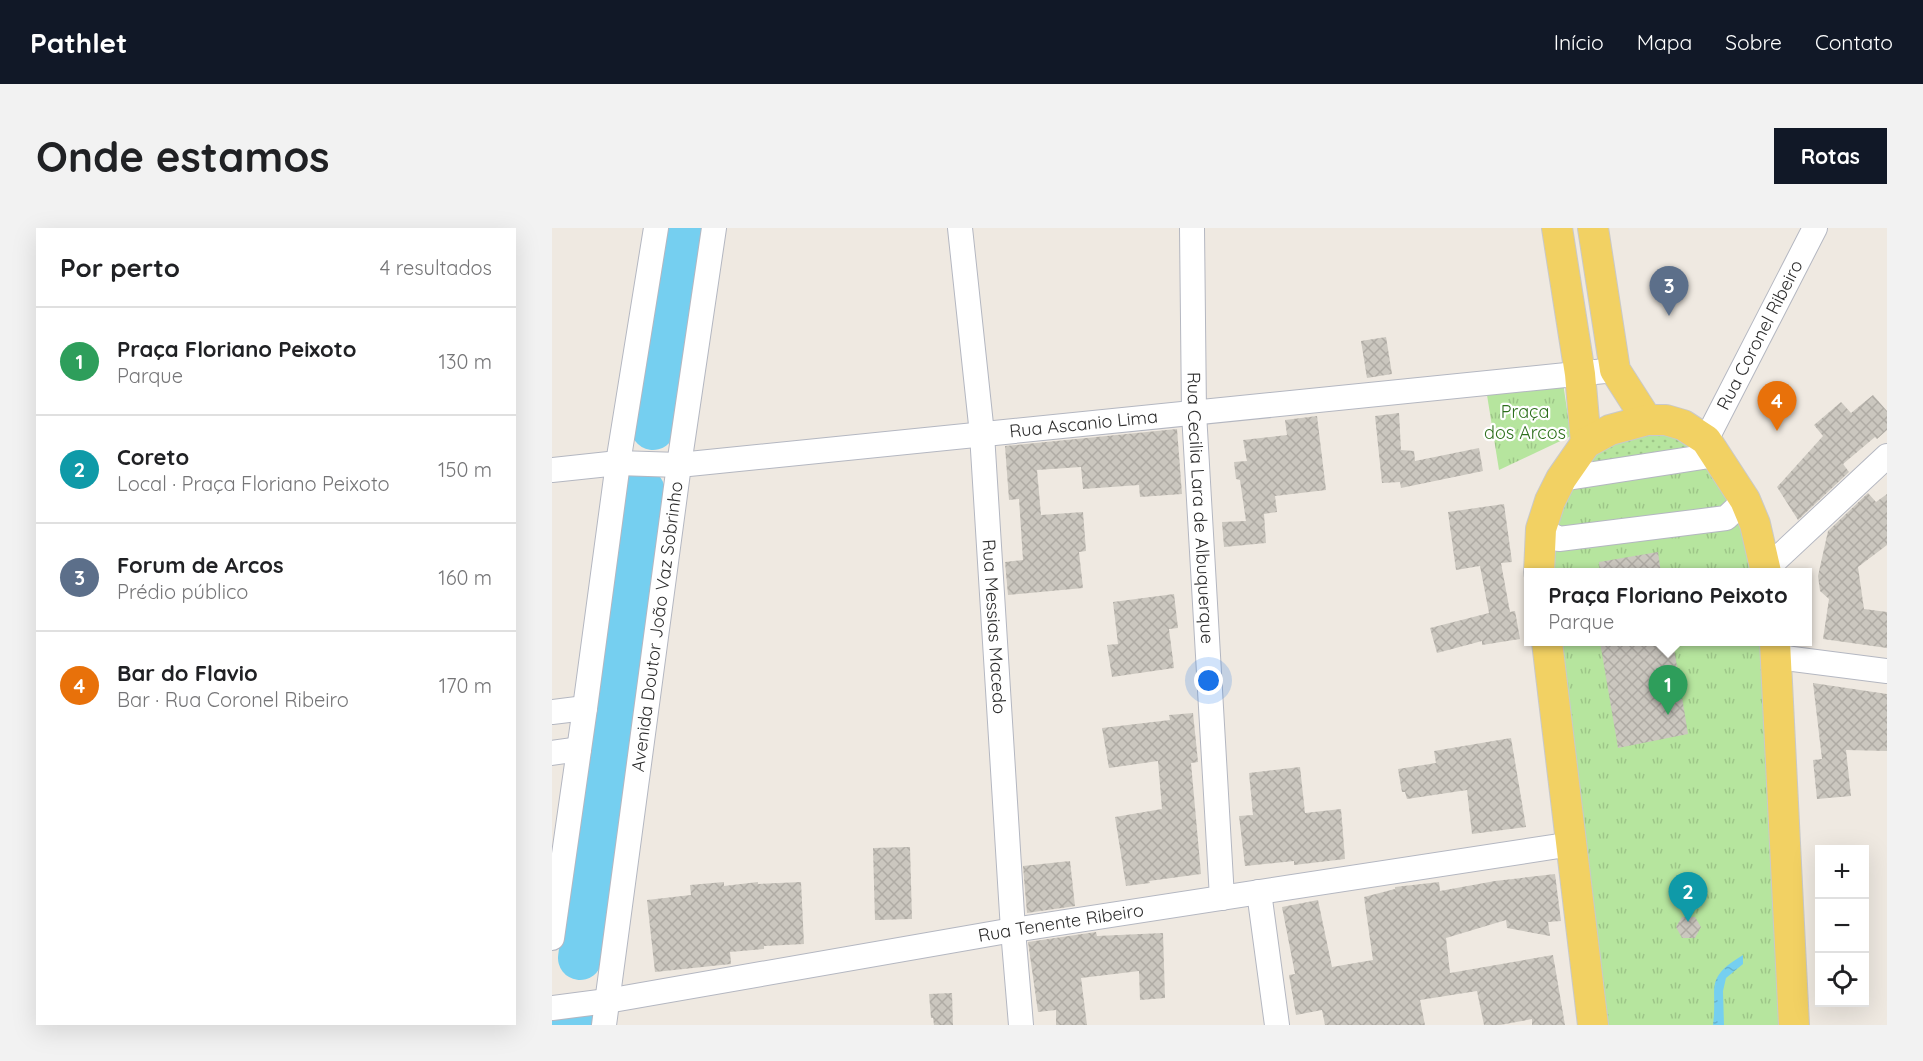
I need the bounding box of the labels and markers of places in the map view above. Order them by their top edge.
pin: 3 [1650,266,1688,316]
pin: 4 [1758,382,1796,431]
pin: 1 [1648,666,1688,715]
pin: 2 [1668,872,1708,922]

